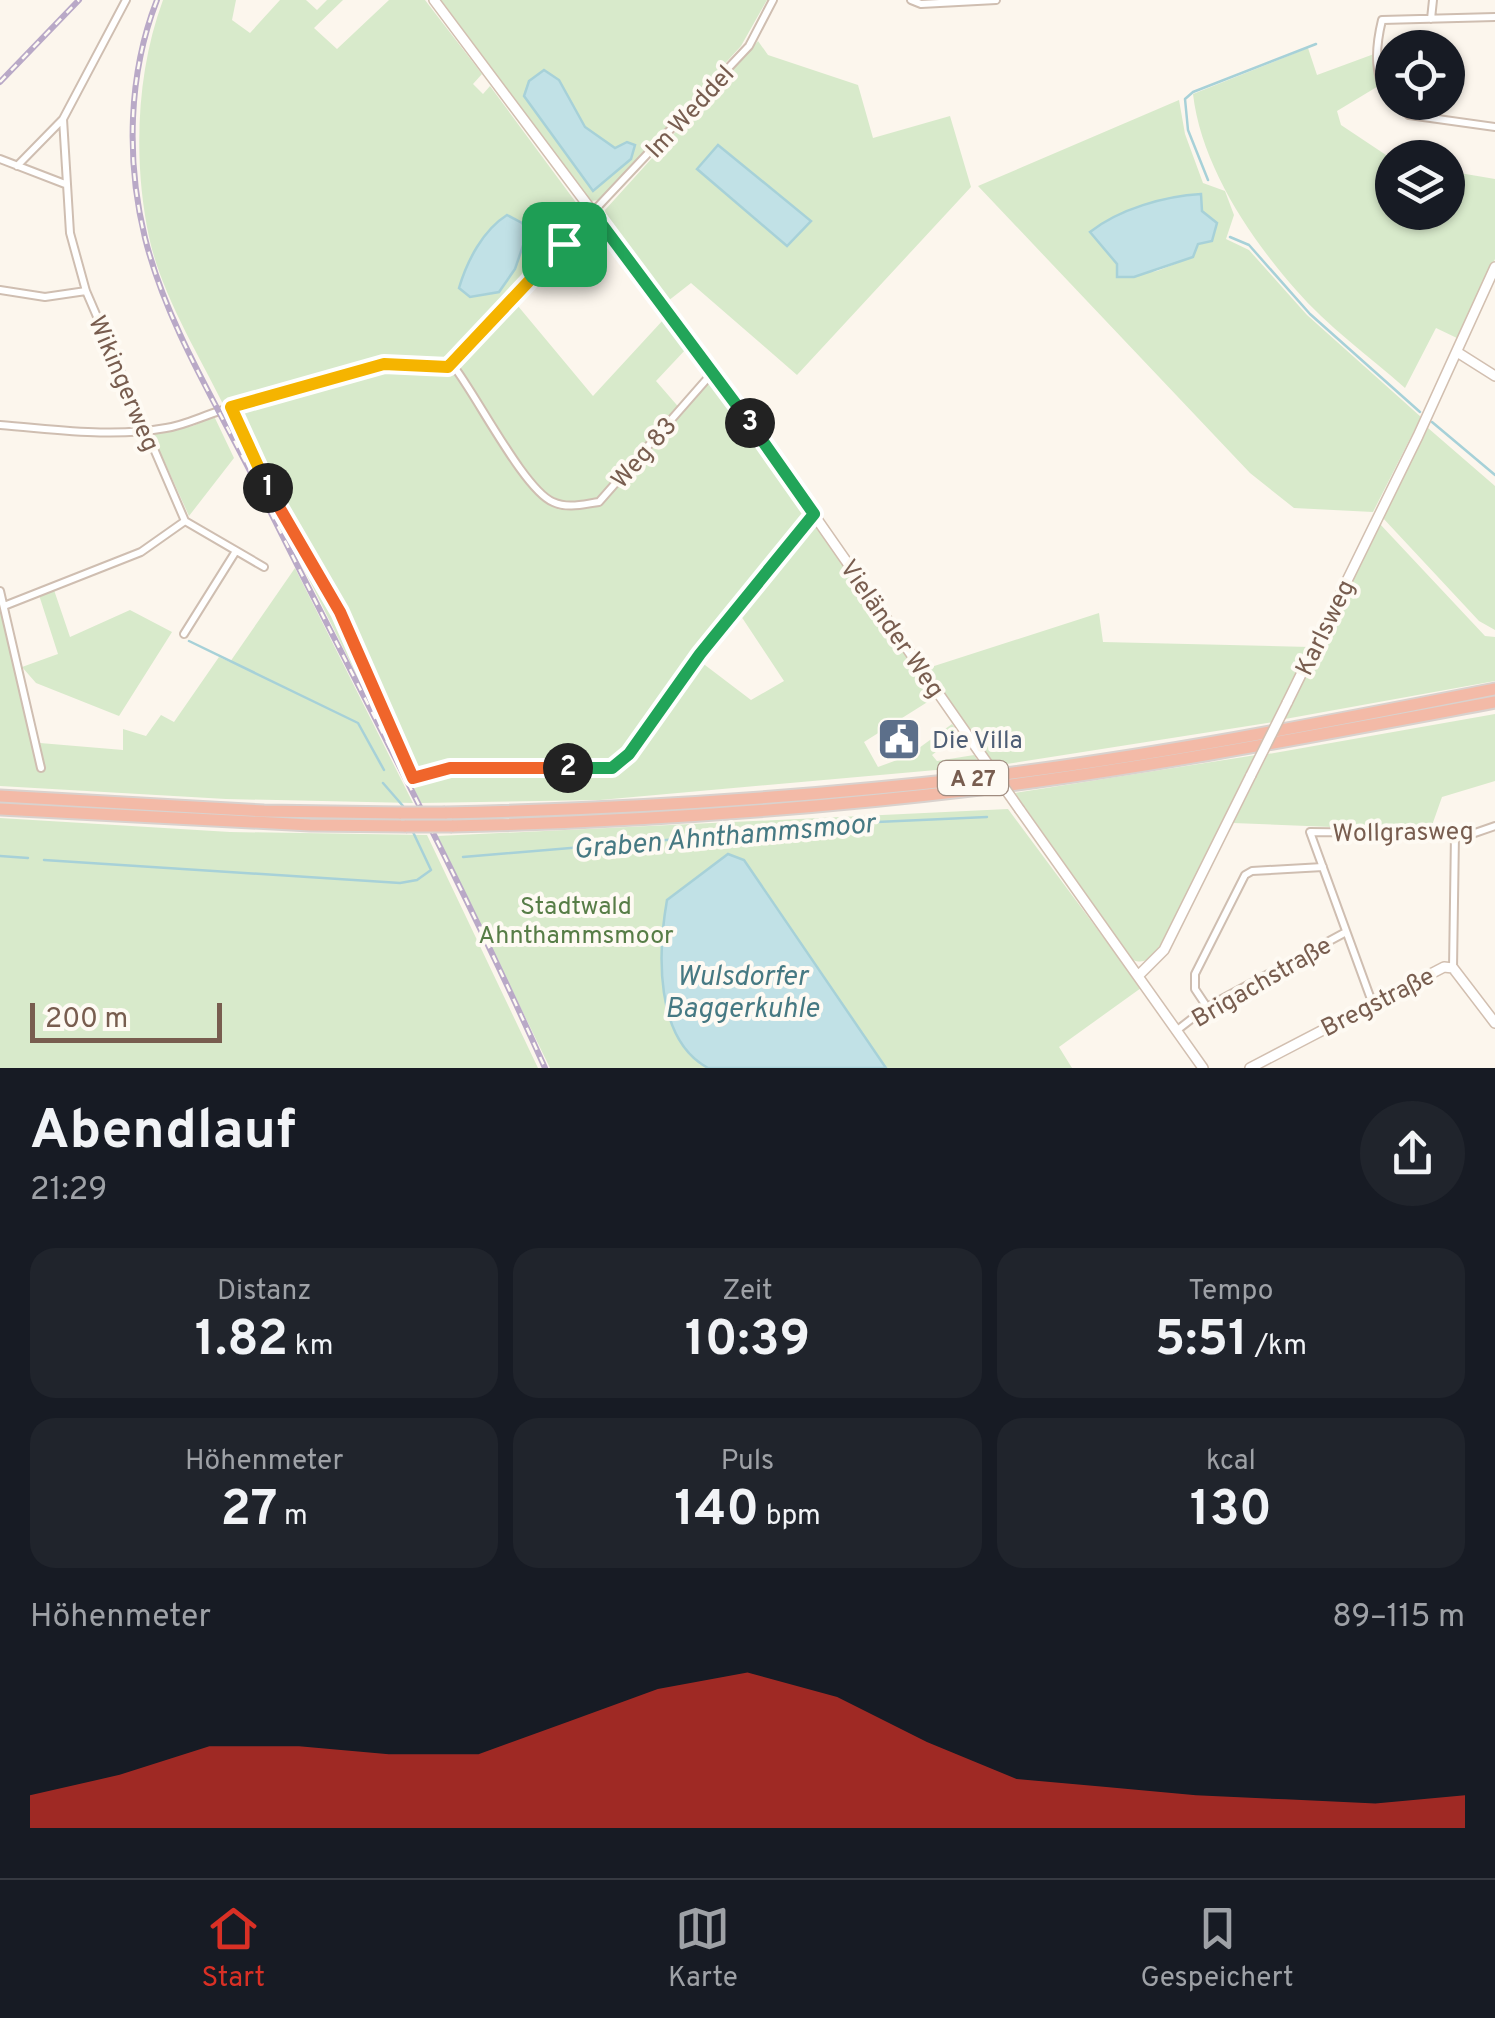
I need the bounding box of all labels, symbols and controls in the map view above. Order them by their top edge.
map controls [1375,30,1465,230]
button: locate [1375,30,1465,120]
street label: Im Weddel [640,60,742,166]
button: layers [1375,140,1465,230]
pin [522,202,607,287]
icon: arrive [537,217,592,272]
street label: Wikingerweg [79,311,165,457]
pin: 3 [725,398,775,448]
text: 3 [742,405,758,441]
street label: Weg 83 [605,412,685,496]
pin: 1 [243,463,293,513]
text: 1 [262,470,274,506]
street label: Vieländer Weg [831,554,950,705]
street label: Karlsweg [1290,575,1364,682]
public building icon: Die Villa [876,716,922,762]
place label: Die Villa [932,726,1023,758]
pin: 2 [543,743,593,793]
text: 2 [559,750,577,786]
road number: A 27 [938,761,1008,795]
water label: Graben Ahnthammsmoor [572,807,879,869]
street label: Wollgrasweg [1332,817,1474,851]
park label: Stadtwald Ahnthammsmoor [478,892,674,953]
street label: Brigachstraße [1187,931,1338,1037]
water label: Wulsdorfer Baggerkuhle [665,960,819,1028]
street label: Bregstraße [1316,961,1440,1046]
scale bar [30,998,222,1042]
text: 200 m [45,1002,128,1038]
text: Abendlauf [30,1098,296,1168]
button: share [1360,1101,1465,1206]
text: 21:29 [30,1171,107,1211]
text: Distanz [217,1274,311,1310]
text: Zeit [722,1274,773,1310]
text: Tempo [1188,1274,1273,1310]
text: 1.82 [195,1310,288,1373]
text: 10:39 [685,1310,810,1373]
text: 5:51 [1155,1310,1248,1373]
text: km [288,1329,334,1365]
text: /km [1248,1329,1307,1365]
text: Höhenmeter [185,1444,343,1480]
text: Puls [721,1444,774,1480]
text: kcal [1206,1444,1256,1480]
text: 27 [221,1480,277,1543]
text: 140 [674,1480,759,1543]
text: 130 [1190,1480,1272,1543]
text: m [277,1499,308,1535]
text: bpm [759,1499,821,1535]
text: Höhenmeter [30,1598,211,1638]
text: 89–115 m [1332,1598,1465,1638]
tab: Start [201,1901,265,1997]
tab: Karte [668,1901,738,1997]
tab: Gespeichert [1141,1901,1294,1997]

